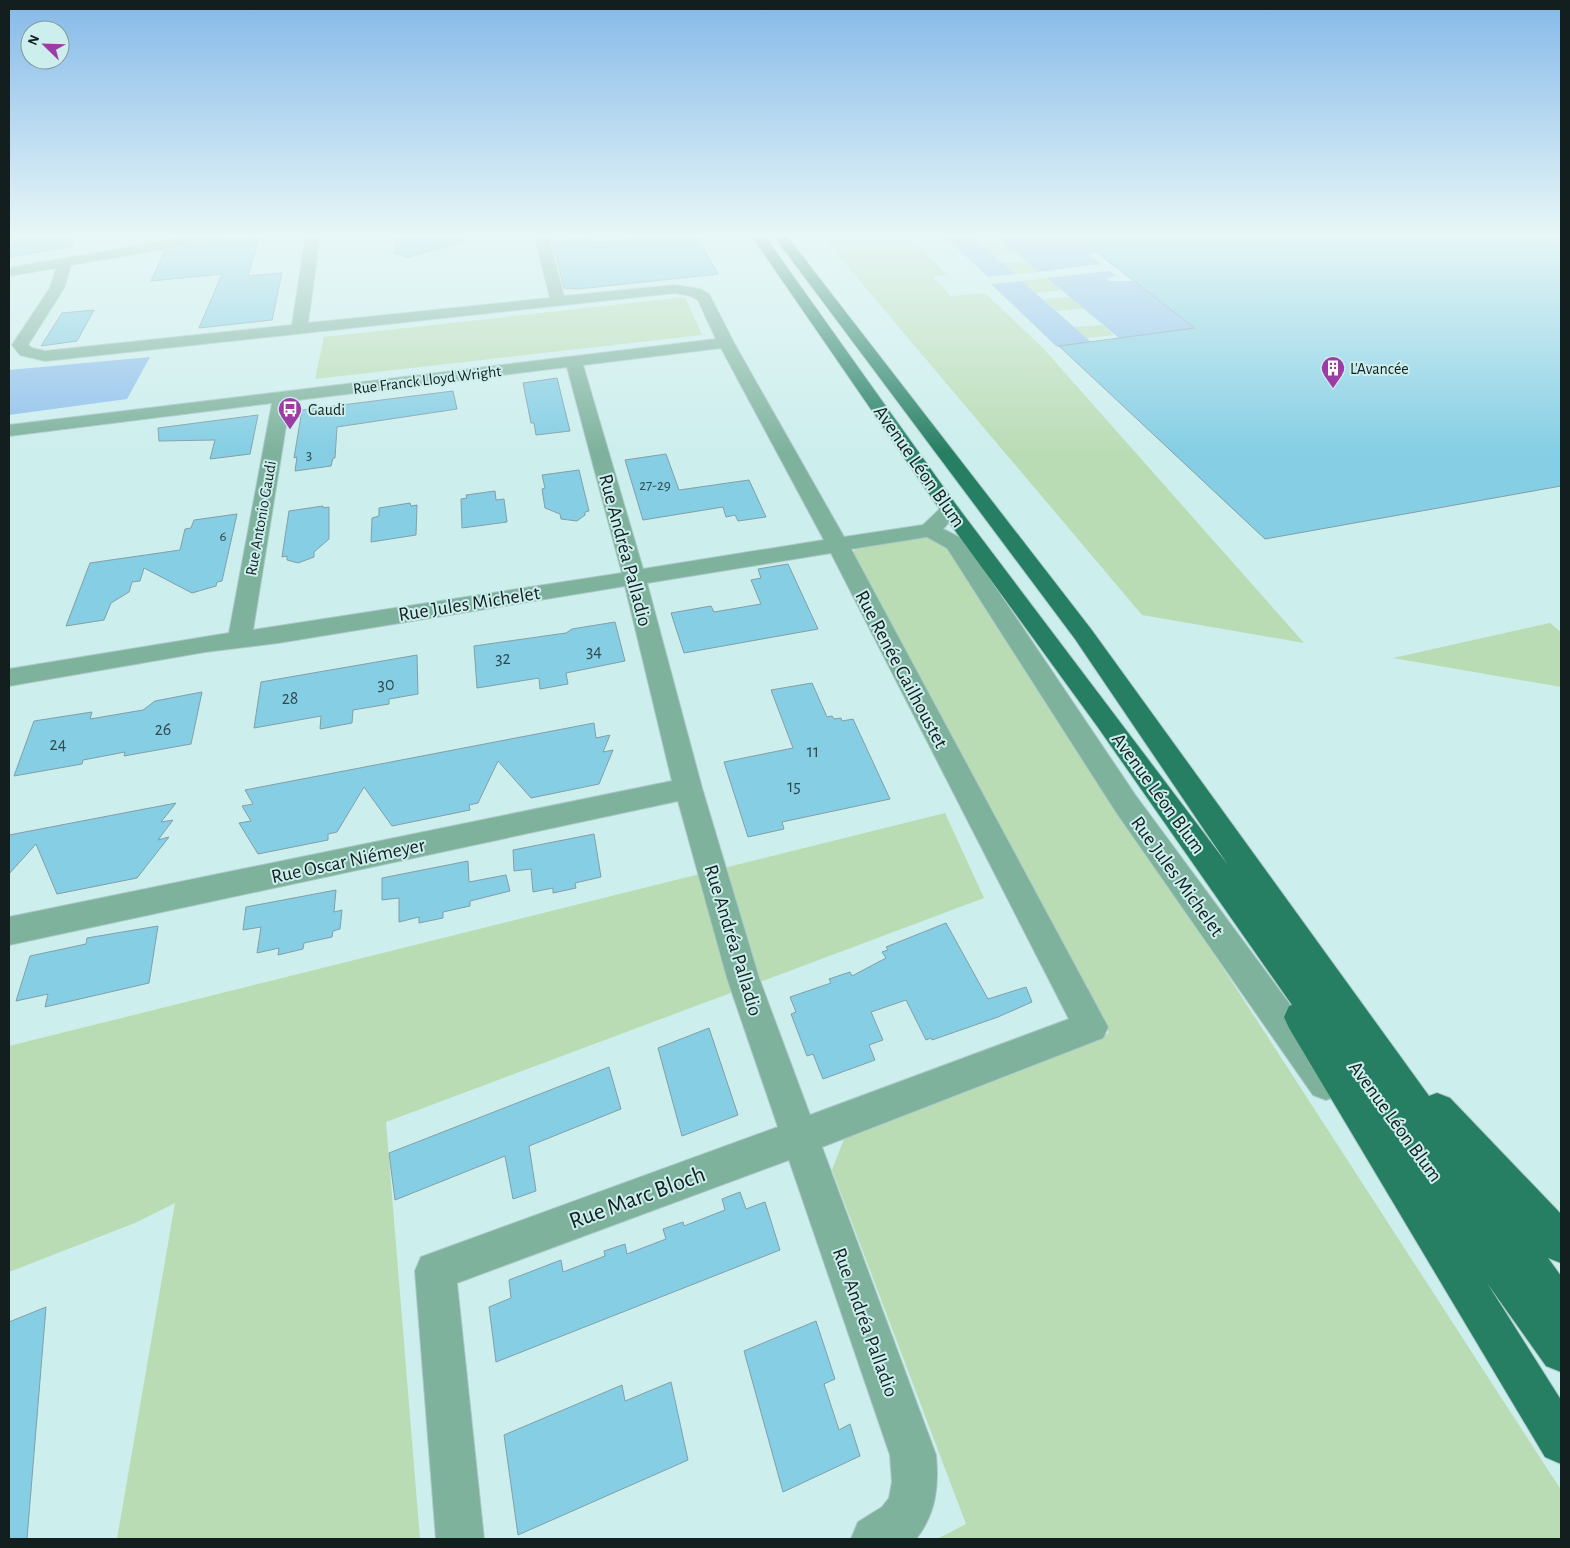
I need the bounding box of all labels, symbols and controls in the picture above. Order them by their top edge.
north arrow [20,20,70,70]
text: N [26,33,42,48]
building icon: L'Avancée [1320,355,1346,389]
place label: L'Avancée [1350,361,1409,377]
street label: Rue Franck Lloyd Wright [352,363,502,398]
bus stop icon: Gaudi [277,396,303,430]
place label: Gaudi [308,402,345,418]
street label: Avenue Léon Blum [870,402,969,531]
house number: 3 [306,448,312,463]
street label: Rue Antonio Gaudi [243,459,279,577]
street label: Rue Andréa Palladio [595,472,655,629]
house number: 27-29 [639,478,671,493]
house number: 6 [219,529,227,544]
street label: Rue Jules Michelet [397,583,542,625]
street label: Rue Renée Gailhoustet [851,587,951,752]
house number: 34 [586,643,602,661]
house number: 32 [495,650,511,668]
house number: 30 [378,676,394,694]
house number: 28 [282,690,298,708]
house number: 26 [155,721,171,739]
street label: Avenue Léon Blum [1108,730,1209,858]
house number: 24 [50,736,67,754]
house number: 11 [807,743,819,761]
house number: 15 [787,778,801,796]
street label: Rue Jules Michelet [1127,813,1228,941]
street label: Rue Oscar Niémeyer [269,835,427,887]
street label: Rue Andréa Palladio [701,862,766,1018]
street label: Avenue Léon Blum [1345,1058,1446,1186]
street label: Rue Marc Bloch [566,1162,709,1234]
street label: Rue Andréa Palladio [829,1245,901,1399]

